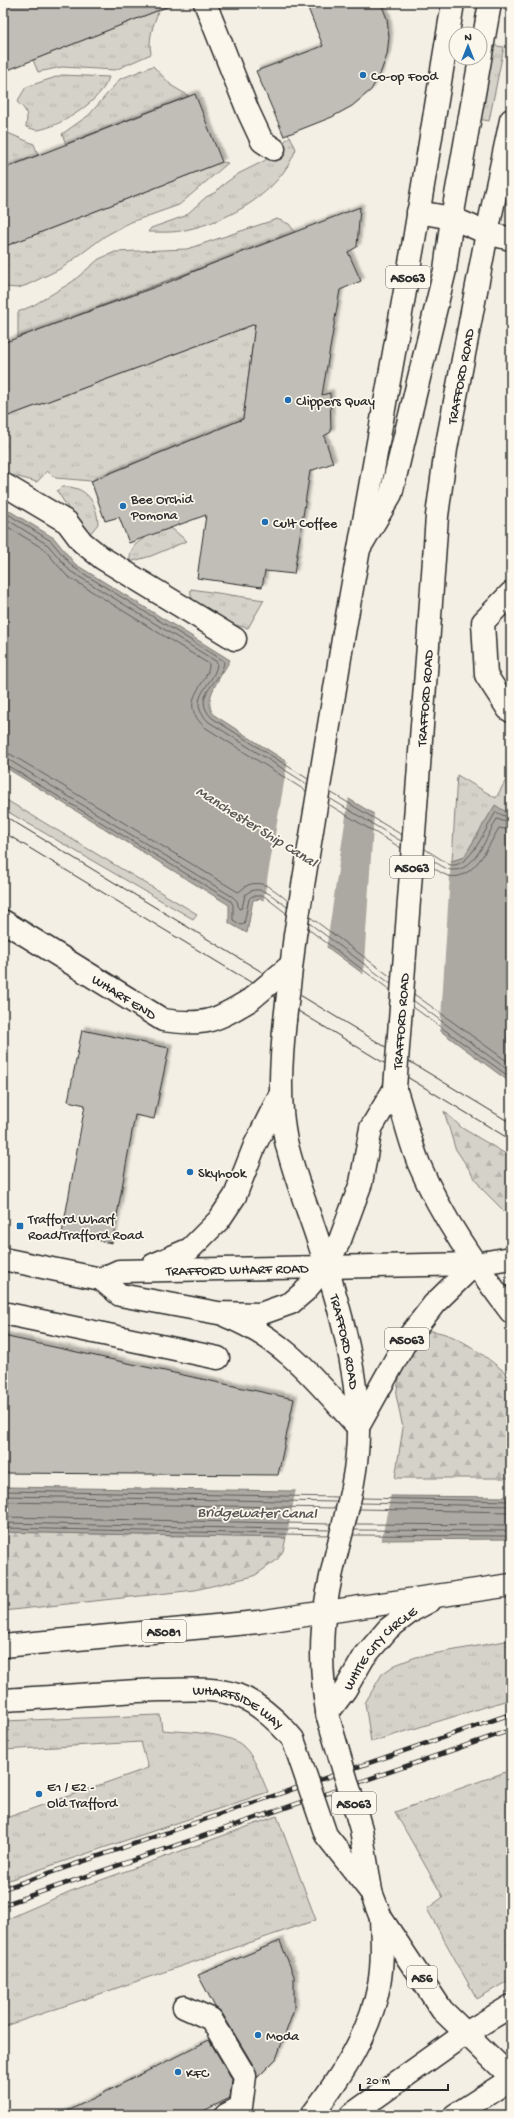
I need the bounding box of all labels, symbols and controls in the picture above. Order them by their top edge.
north arrow [448,26,488,66]
text: N [464,32,472,44]
place label: Co-op Food [371,69,439,86]
marker: Co-op Food [358,70,368,80]
road number: A5063 [386,266,430,288]
street label: TRAFFORD ROAD [445,327,480,427]
place label: Clippers Quay [296,394,375,411]
marker: Clippers Quay [283,395,293,405]
place label: Bee Orchid Pomona [130,492,195,525]
marker: Bee Orchid Pomona [118,501,128,511]
place label: Cult Coffee [273,516,338,533]
marker: Cult Coffee [260,517,270,527]
street label: TRAFFORD ROAD [414,649,439,748]
water label: Manchester Ship Canal [192,783,321,873]
road number: A5063 [390,856,434,878]
street label: WHARF END [88,972,160,1025]
street label: TRAFFORD ROAD [390,972,415,1071]
place label: Skyhook [198,1166,248,1183]
marker: Skyhook [185,1167,195,1177]
place label: Trafford Wharf Road/Trafford Road [27,1212,145,1245]
marker: Trafford Wharf Road/Trafford Road [15,1221,25,1231]
street label: TRAFFORD WHARF ROAD [165,1261,310,1281]
street label: TRAFFORD ROAD [324,1292,361,1391]
road number: A5063 [385,1328,429,1350]
water label: Bridgewater Canal [197,1504,318,1524]
street label: WHITE CITY CIRCLE [341,1603,422,1694]
road number: A5081 [142,1620,186,1642]
street label: WHARFSIDE WAY [192,1683,286,1734]
place label: E1 / E2 - Old Trafford [47,1780,119,1813]
marker: E1 / E2 - Old Trafford [34,1789,44,1799]
road number: A5063 [332,1792,376,1814]
road number: A56 [407,1966,437,1988]
place label: Moda [266,2029,300,2046]
marker: Moda [253,2030,263,2040]
place label: KFC [186,2066,210,2083]
scale bar [360,2066,448,2092]
marker: KFC [173,2067,183,2077]
text: 20 m [366,2075,391,2089]

